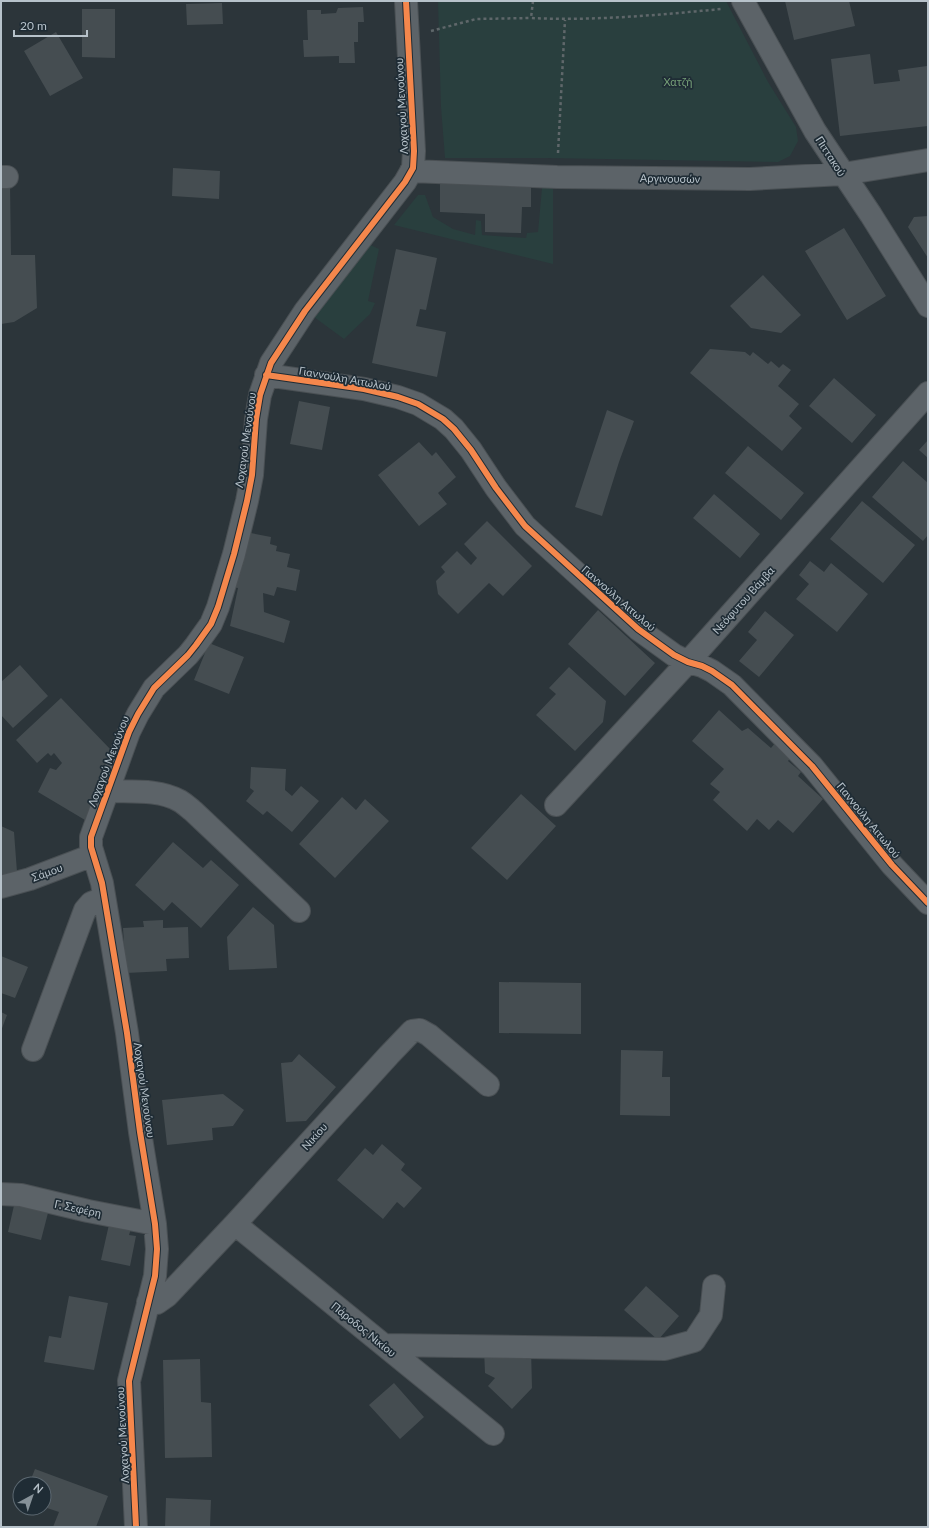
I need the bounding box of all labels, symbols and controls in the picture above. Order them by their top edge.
scale bar [14,12,87,38]
text: 20 m [20,18,47,33]
street label: Λοχαγού Μενούνου [392,58,410,154]
park label: Χατζή [664,75,692,89]
street label: Πιττακού [813,134,849,178]
street label: Αργινουσών [640,171,701,185]
street label: Γιαννούλη Αιτωλού [298,363,392,393]
street label: Λοχαγού Μενούνου [232,391,258,489]
street label: Γιαννούλη Αιτωλού [579,562,659,634]
street label: Νεόφυτου Βάμβα [709,563,777,636]
street label: Λοχαγού Μενούνου [85,714,131,808]
street label: Γιαννούλη Αιτωλού [835,780,903,860]
street label: Σάμου [30,860,64,884]
street label: Λοχαγού Μενούνου [132,1041,158,1139]
street label: Νικίου [298,1120,330,1152]
street label: Γ. Σεφέρη [53,1197,103,1219]
street label: Πάροδος Νικίου [329,1299,399,1359]
street label: Λοχαγού Μενούνου [113,1387,131,1483]
north arrow [12,1476,52,1516]
text: N [31,1480,46,1496]

